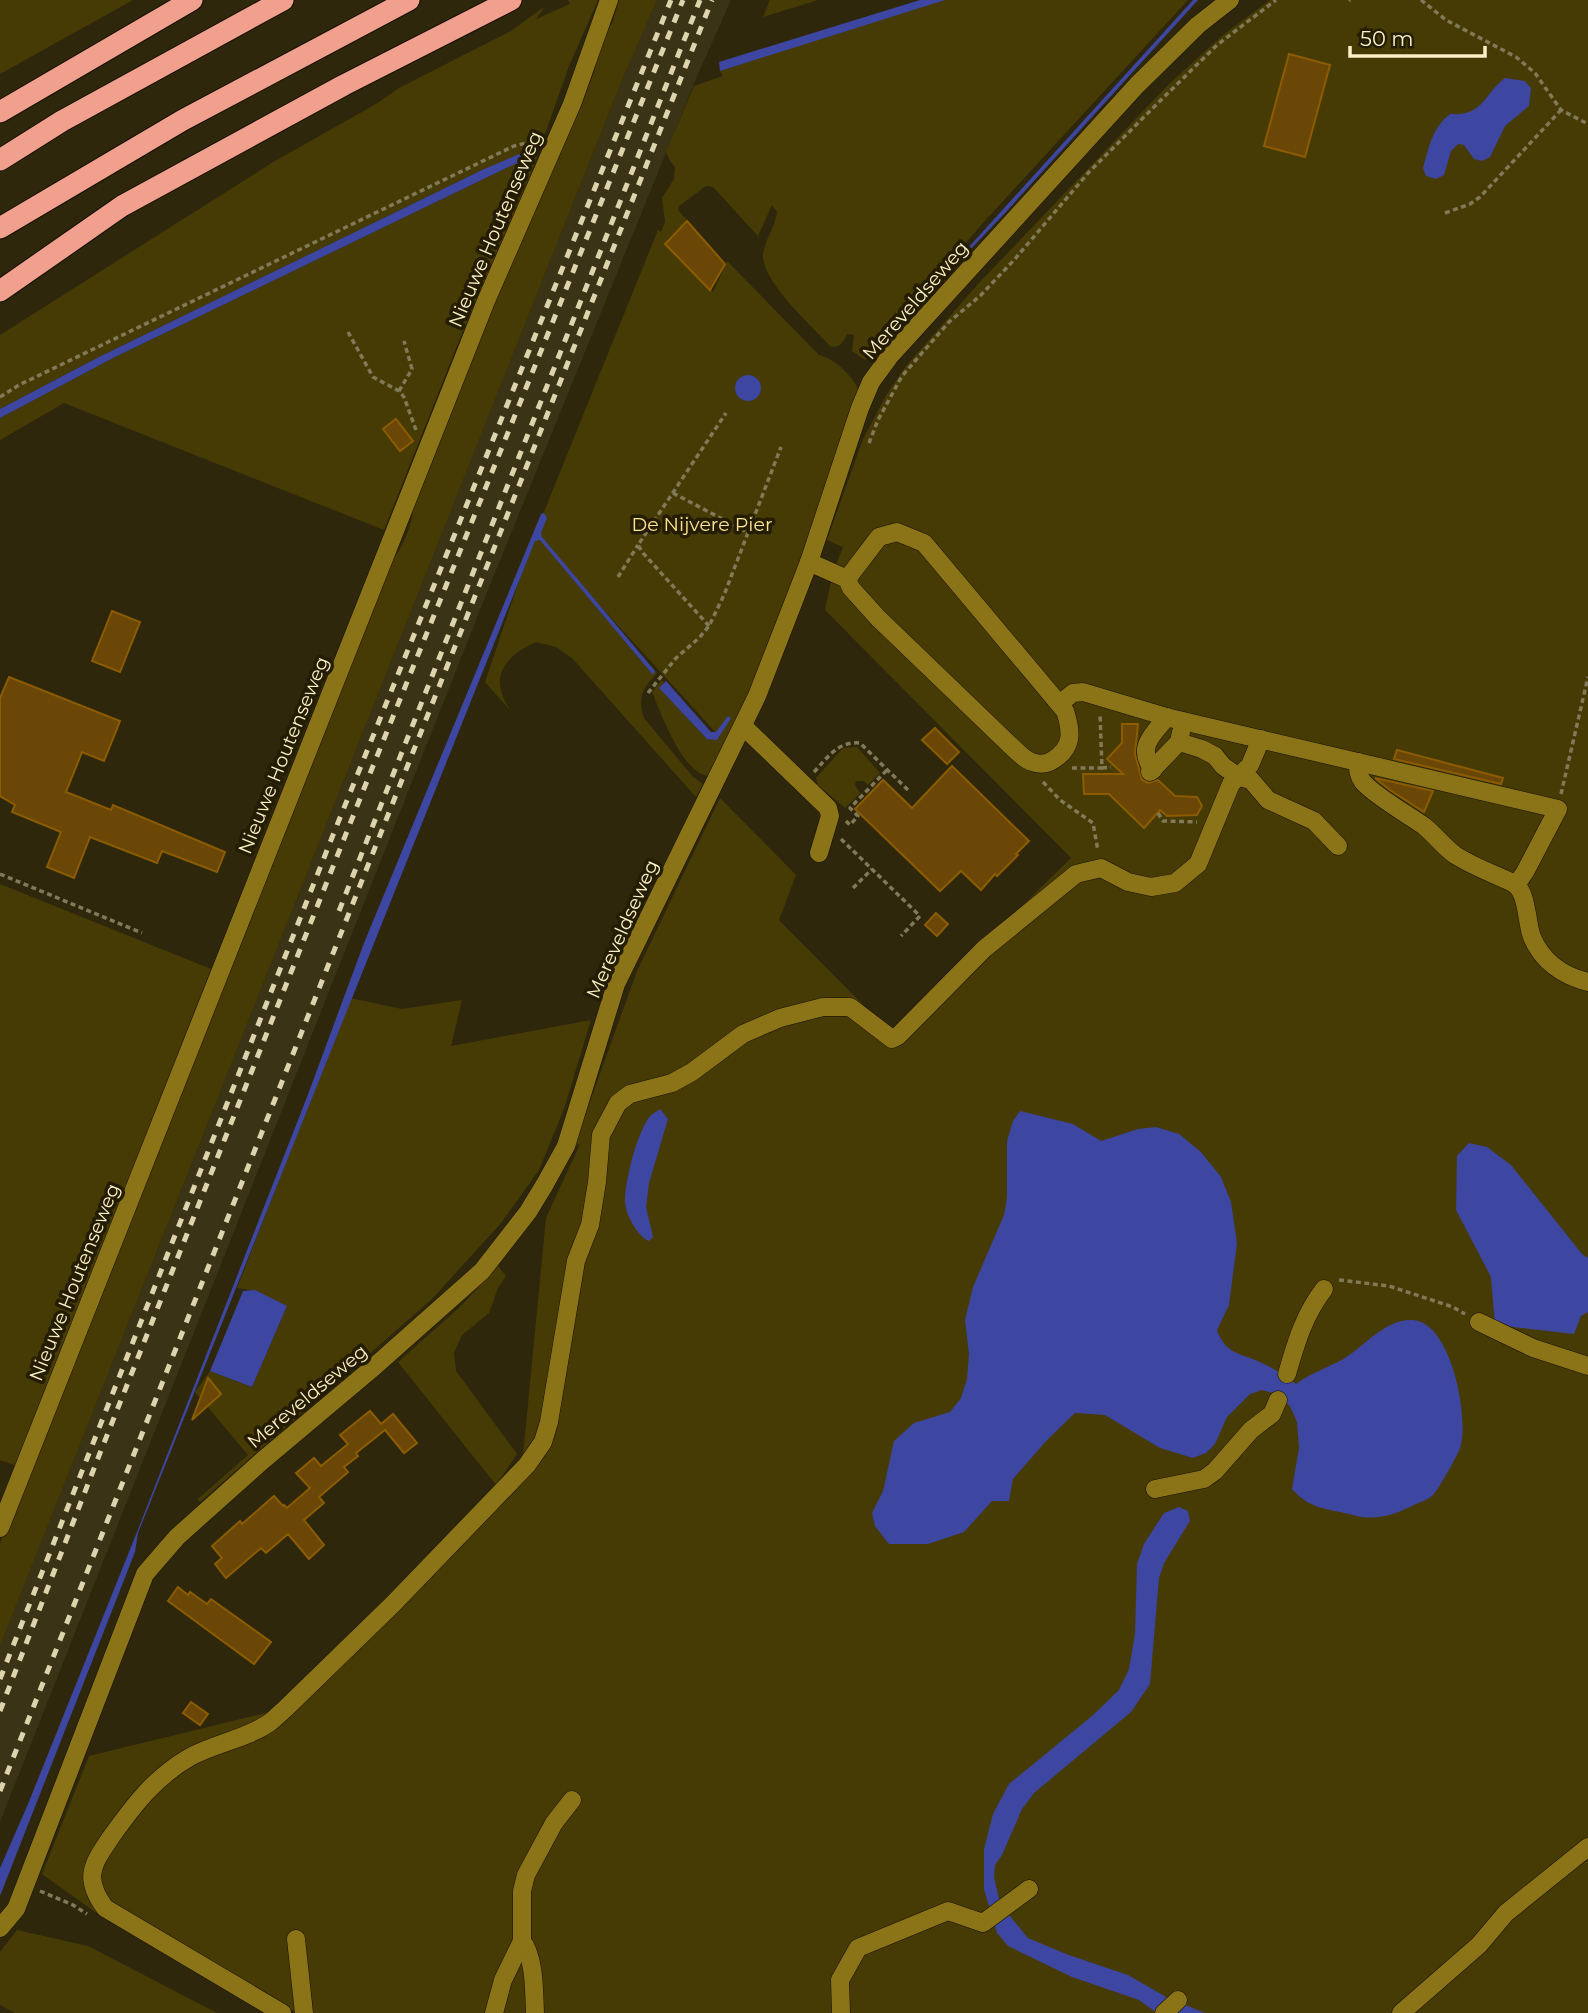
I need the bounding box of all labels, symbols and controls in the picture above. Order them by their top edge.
scale bar [1350,14,1485,58]
text: 50 m [1360,26,1414,51]
street label: Nieuwe Houtenseweg [444,128,547,331]
street label: Mereveldseweg [858,236,973,364]
park label: De Nijvere Pier [631,513,773,536]
street label: Nieuwe Houtenseweg [233,653,334,857]
street label: Mereveldseweg [582,856,663,1002]
street label: Nieuwe Houtenseweg [24,1180,125,1384]
street label: Mereveldseweg [243,1340,372,1453]

